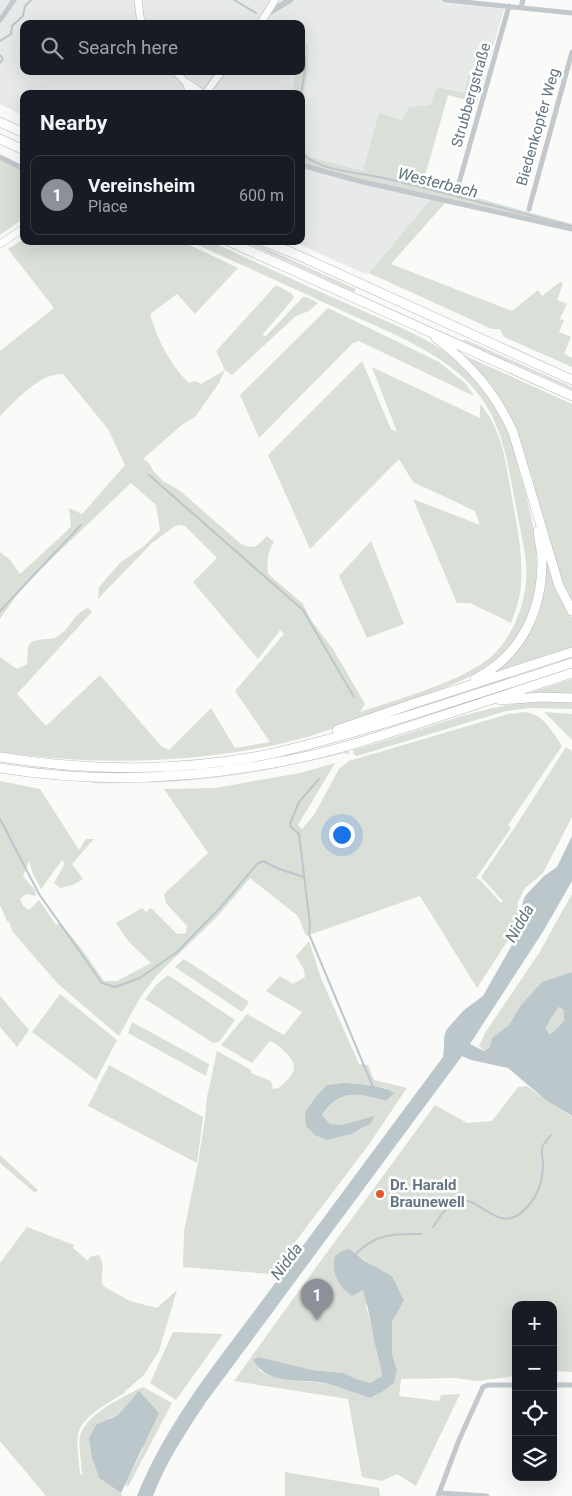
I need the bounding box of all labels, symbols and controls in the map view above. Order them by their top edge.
search box [20,20,305,75]
icon: search [38,34,66,62]
text: Search here [78,36,178,59]
street label: Strubbergstraße [447,41,495,149]
street label: Biedenkopfer Weg [513,66,563,188]
text: Nearby [40,111,107,135]
water label: Westerbach [396,163,480,202]
text: Vereinsheim [88,174,195,197]
text: 1 [52,186,62,205]
text: 600 m [239,186,284,205]
text: Place [88,197,128,216]
your location [329,822,355,848]
water label: Nidda [501,901,538,946]
place label: Dr. Harald Braunewell [390,1176,465,1211]
marker: Dr. Harald Braunewell [374,1188,386,1200]
water label: Nidda [267,1239,306,1283]
pin: 1 [301,1279,333,1320]
map controls [512,1301,557,1481]
button: + [512,1301,557,1346]
button: − [512,1346,557,1391]
button: locate [512,1391,557,1436]
button: layers [512,1436,557,1481]

